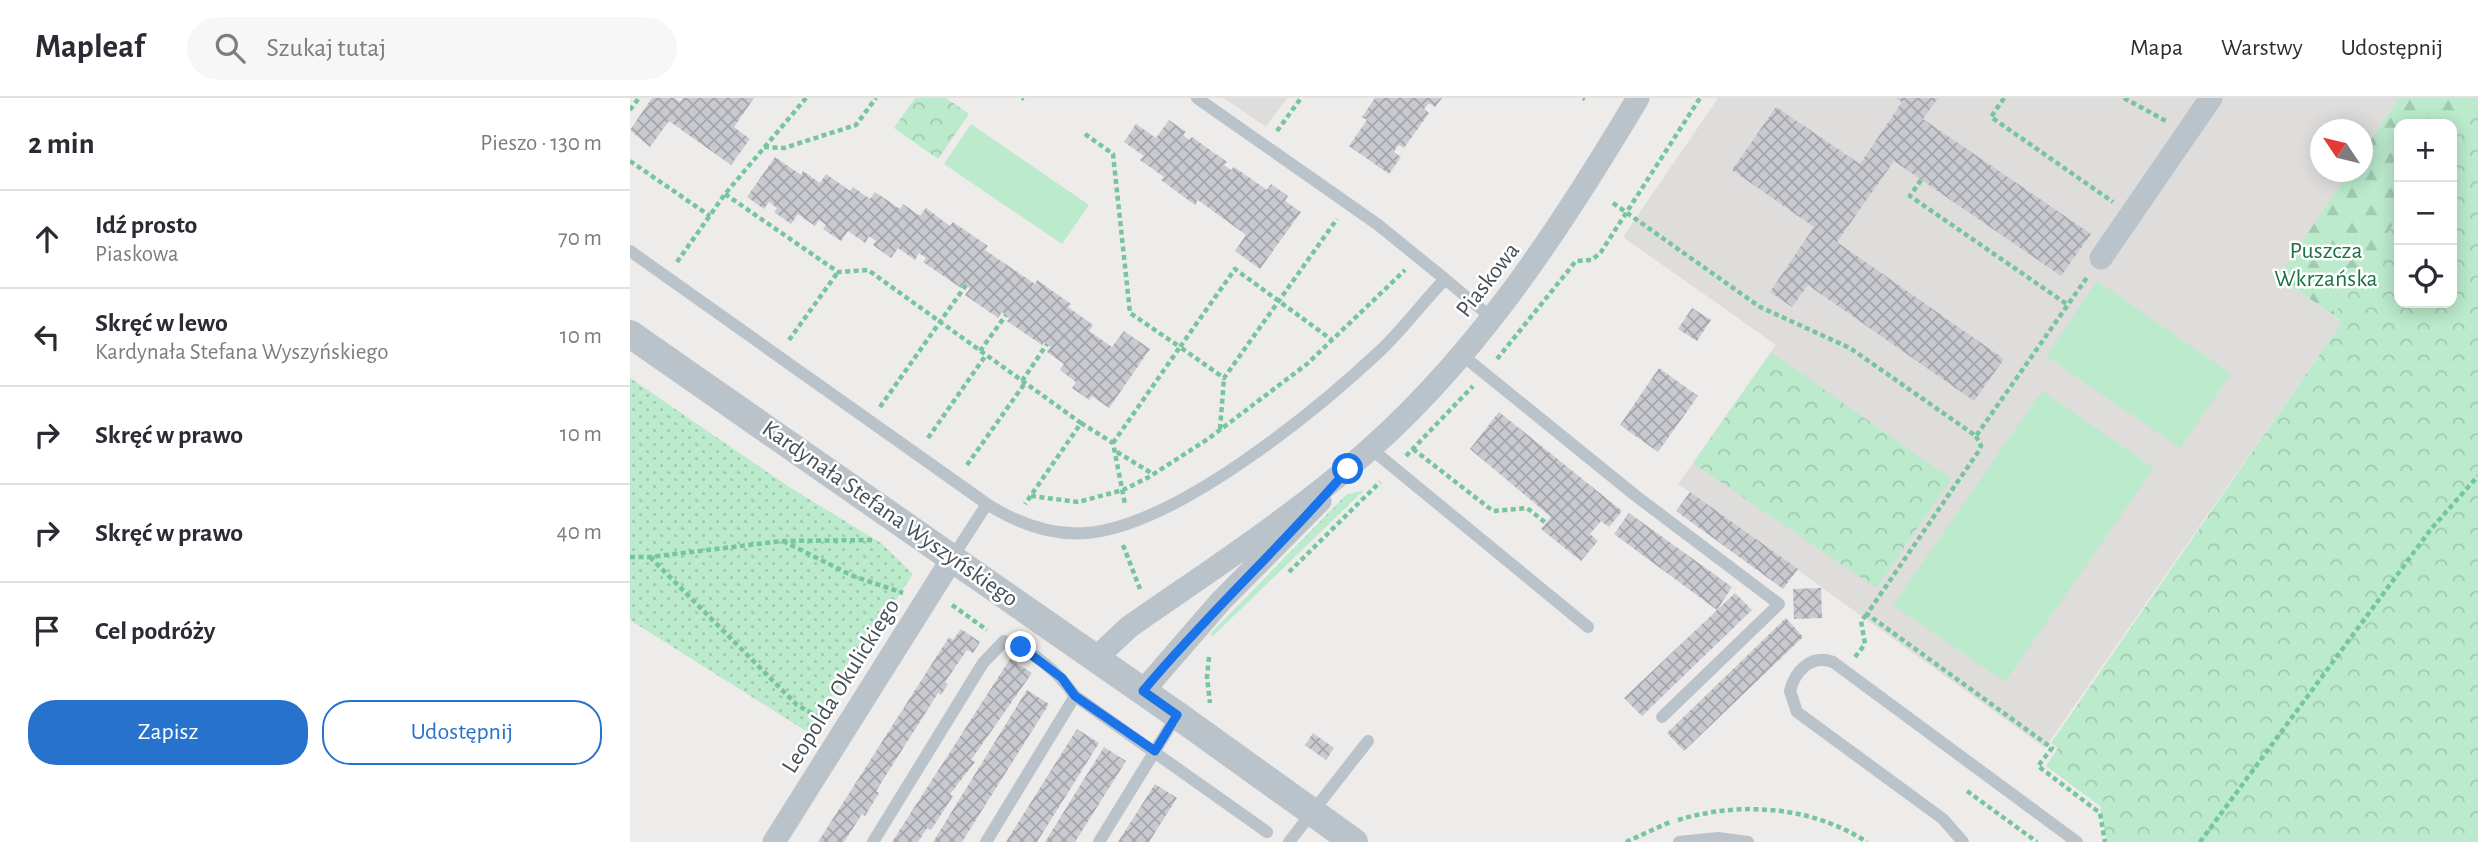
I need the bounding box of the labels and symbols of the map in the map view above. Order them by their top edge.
north arrow [2310,119,2373,182]
street label: Piaskowa [1452,238,1524,322]
park label: Puszcza Wkrzańska [2274,239,2378,291]
street label: Kardynała Stefana Wyszyńskiego [758,416,1022,612]
route start [1332,453,1363,484]
street label: Leopolda Okulickiego [778,595,904,777]
route end [1005,631,1036,662]

